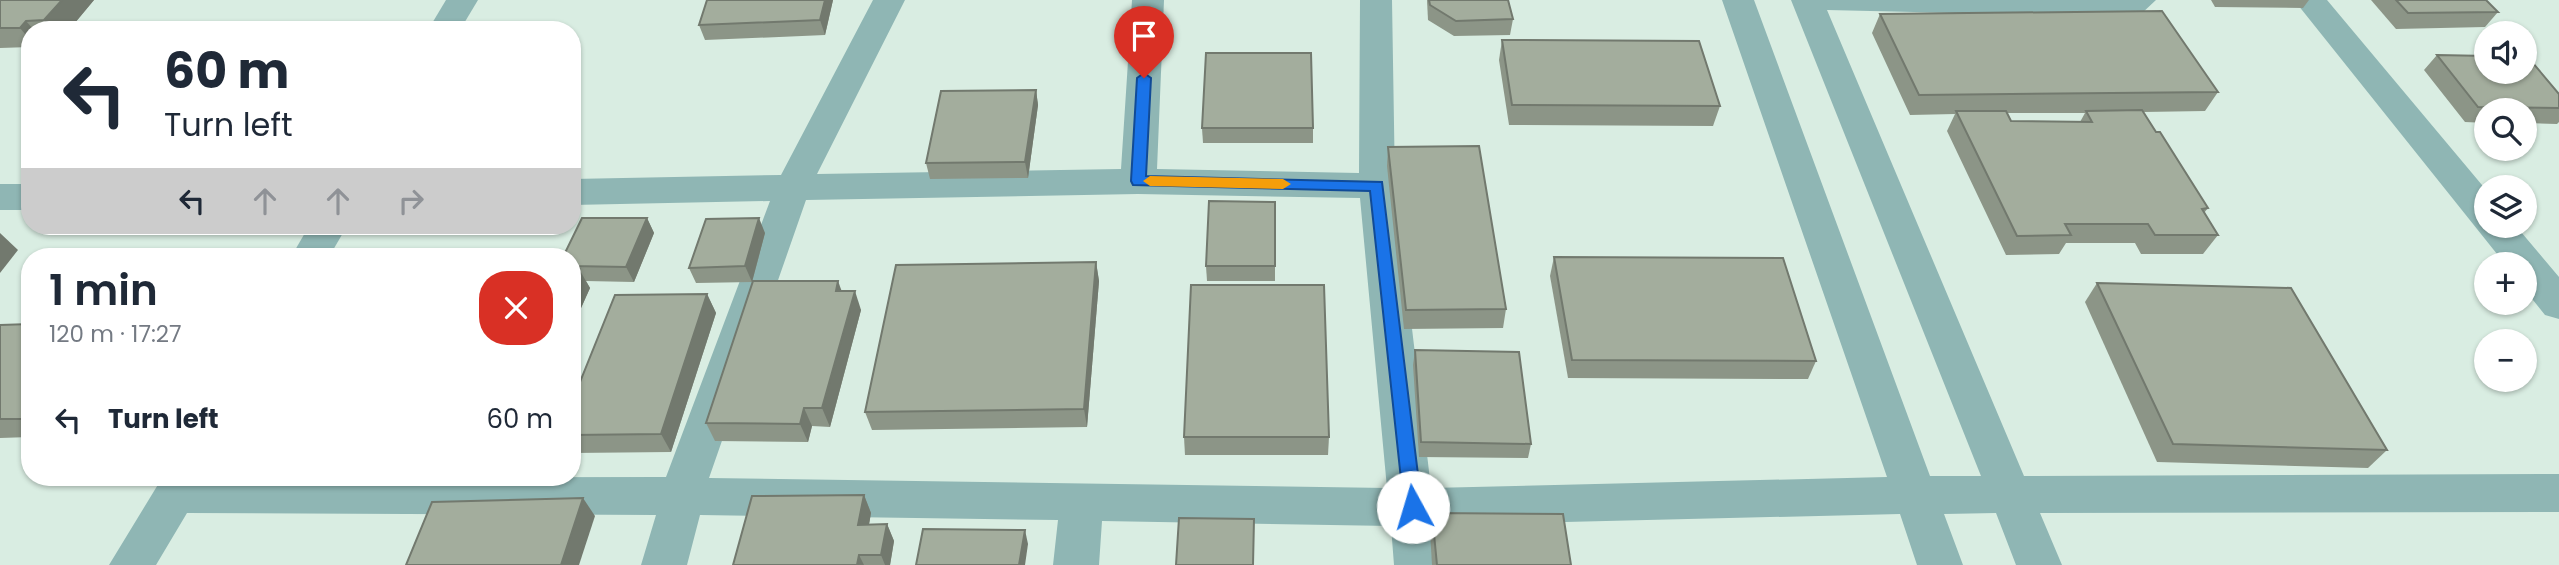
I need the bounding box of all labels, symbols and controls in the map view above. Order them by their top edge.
pin [1114,6,1174,78]
icon: arrive [1125,17,1163,55]
map controls [2474,21,2537,392]
button: sound [2474,21,2537,84]
text: 60 m [164,37,289,105]
icon: left [49,49,140,140]
button: search [2474,98,2537,161]
text: Turn left [164,102,293,147]
button: layers [2474,175,2537,238]
icon: left [173,182,211,220]
icon: ahead [246,182,284,220]
icon: ahead [319,182,357,220]
icon: right [392,182,430,220]
button: + [2474,252,2537,315]
text: 1 min [49,261,158,320]
button: close [479,271,553,345]
text: 120 m · 17:27 [49,318,182,350]
button: − [2474,329,2537,392]
icon: left [49,401,87,439]
text: Turn left [108,401,219,437]
text: 60 m [486,401,553,437]
position arrow [1376,470,1450,544]

